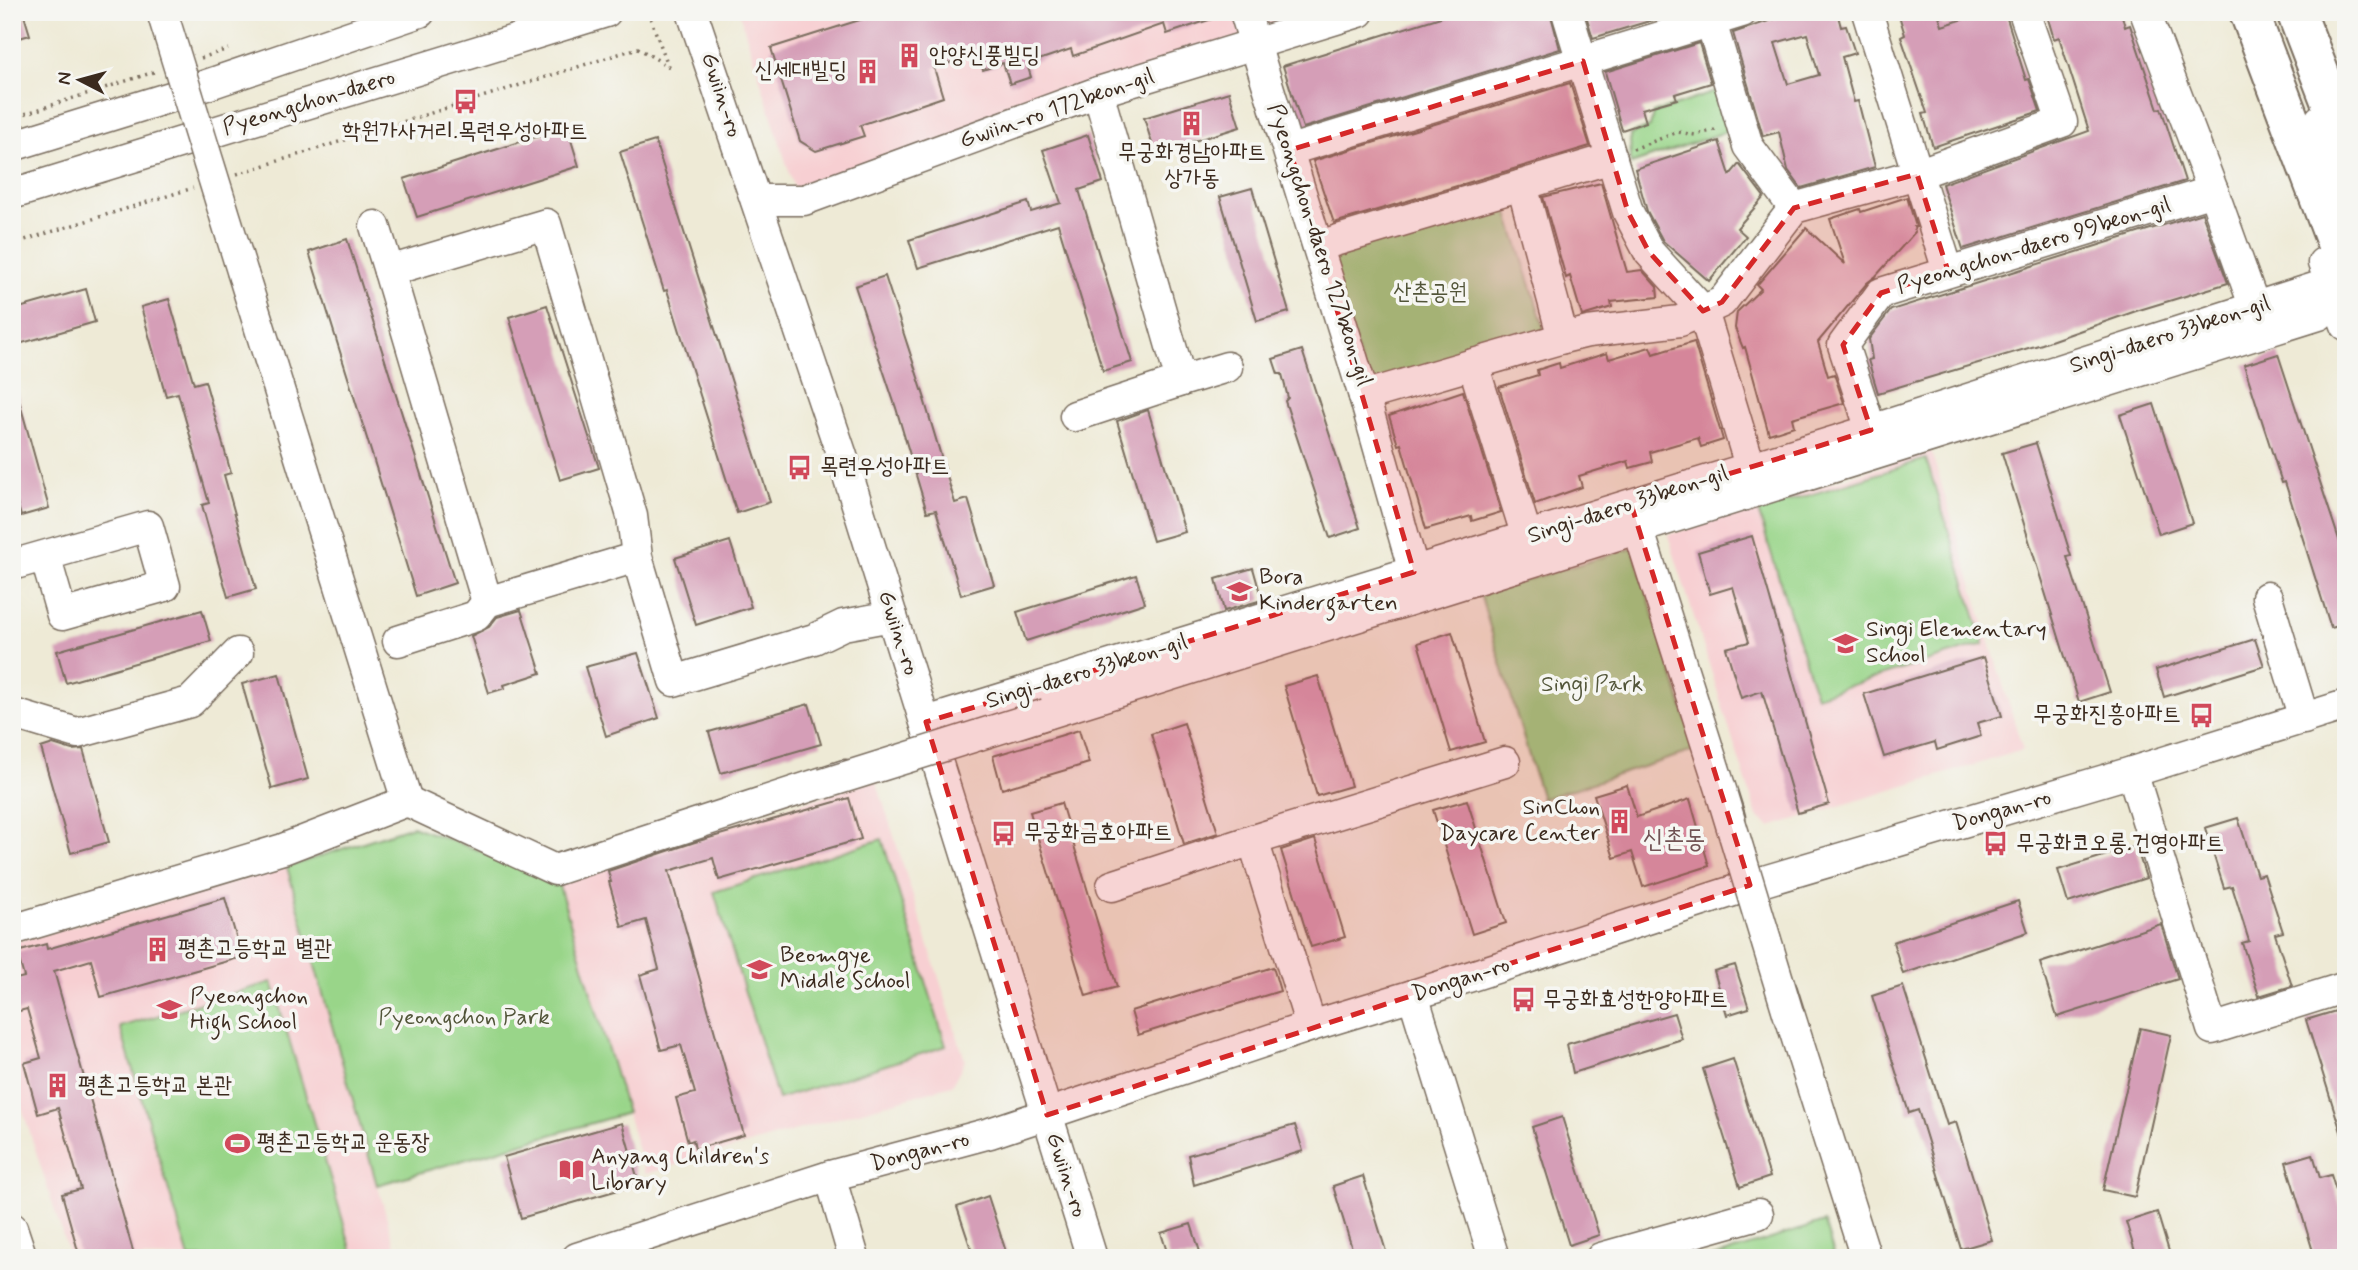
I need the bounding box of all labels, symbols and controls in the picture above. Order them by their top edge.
place label: 안양신풍빌딩 [929,41,1040,71]
building icon: 안양신풍빌딩 [895,42,923,70]
north arrow [46,46,116,116]
street label: Gwiin-ro [693,49,749,141]
place label: 신세대빌딩 [754,56,847,86]
building icon: 신세대빌딩 [853,57,881,85]
street label: Gwiin-ro 172beon-gil [956,62,1158,156]
street label: Pyeongchon-daero [219,63,399,143]
text: N [51,71,78,86]
bus stop icon: 학원가사거리.목련우성아파트 [451,88,479,116]
street label: Pyeongchon-daero 127beon-gil [1259,100,1379,390]
building icon: 무궁화경남아파트 상가동 [1178,109,1206,137]
place label: 학원가사거리.목련우성아파트 [342,117,588,147]
place label: 무궁화경남아파트 상가동 [1118,138,1266,194]
street label: Pyeongchon-daero 99beon-gil [1893,190,2175,302]
park label: 산촌공원 [1393,278,1467,308]
street label: Singi-daero 33beon-gil [2066,288,2275,383]
place label: 목련우성아파트 [820,452,950,482]
bus stop icon: 목련우성아파트 [786,453,814,481]
street label: Singi-daero 33beon-gil [1524,458,1733,553]
place label: Bora Kindergarten [1259,563,1398,621]
school or university icon: Bora Kindergarten [1225,577,1253,605]
street label: Gwiin-ro [870,587,926,679]
place label: Singi Elementary School [1866,615,2047,671]
street label: Singi-daero 33beon-gil [983,627,1192,719]
school or university icon: Singi Elementary School [1832,629,1860,657]
park label: Singi Park [1541,670,1643,702]
place label: 무궁화진흥아파트 [2033,700,2181,730]
bus stop icon: 무궁화진흥아파트 [2187,701,2215,729]
street label: Dongan-ro [1949,783,2055,841]
place label: SinChon Daycare Center [1439,793,1600,849]
building icon: SinChon Daycare Center [1606,807,1634,835]
place label: 무궁화금호아파트 [1024,818,1172,848]
bus stop icon: 무궁화금호아파트 [990,819,1018,847]
district label: 신촌동 [1643,823,1705,857]
place label: 무궁화코오롱.건영아파트 [2016,829,2224,859]
bus stop icon: 무궁화코오롱.건영아파트 [1982,830,2010,858]
place label: 평촌고등학교 별관 [178,934,332,964]
building icon: 평촌고등학교 별관 [144,935,172,963]
place label: Beomgye Middle School [780,941,910,997]
street label: Dongan-ro [1408,950,1514,1012]
school or university icon: Beomgye Middle School [746,955,774,983]
place label: Pyeongchon High School [190,982,308,1040]
place label: 무궁화효성한양아파트 [1543,985,1728,1015]
bus stop icon: 무궁화효성한양아파트 [1509,986,1537,1014]
school or university icon: Pyeongchon High School [156,996,184,1024]
park label: Pyeongchon Park [378,1003,550,1033]
place label: 평촌고등학교 본관 [78,1071,232,1101]
building icon: 평촌고등학교 본관 [44,1072,72,1100]
street label: Dongan-ro [867,1124,973,1182]
place label: 평촌고등학교 운동장 [257,1128,430,1158]
sports icon: 평촌고등학교 운동장 [223,1129,251,1157]
street label: Gwiin-ro [1038,1129,1094,1221]
place label: Anyang Children's Library [591,1142,769,1198]
library icon: Anyang Children's Library [557,1156,585,1184]

